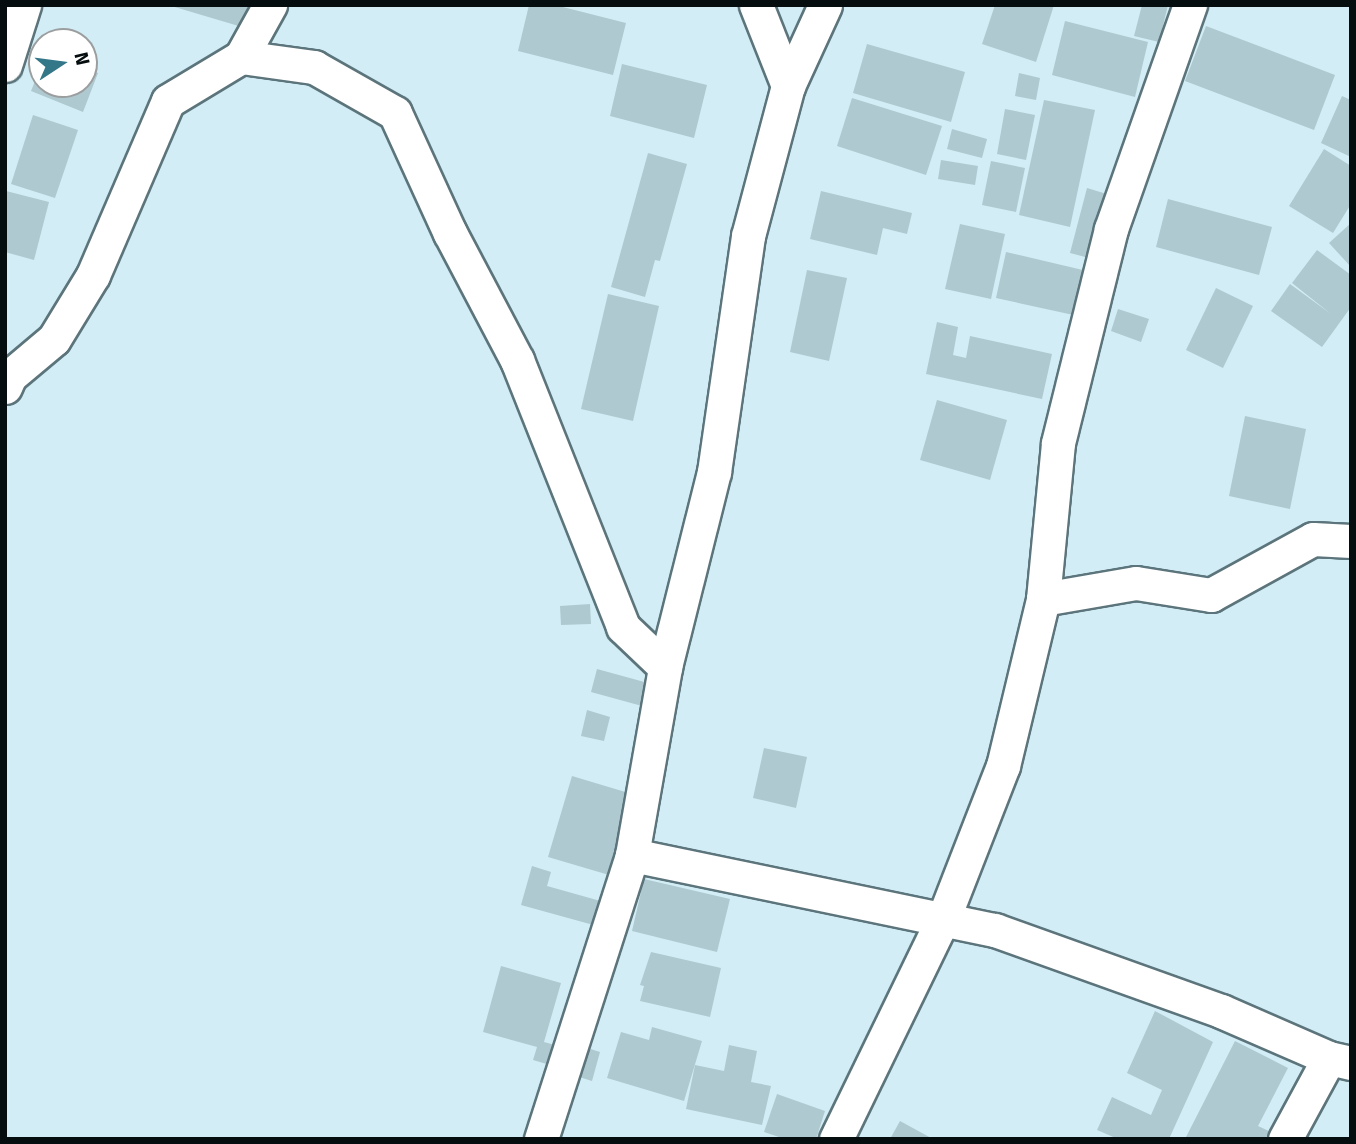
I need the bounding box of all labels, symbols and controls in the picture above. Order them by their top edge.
north arrow [28,28,98,98]
text: N [69,50,95,67]

